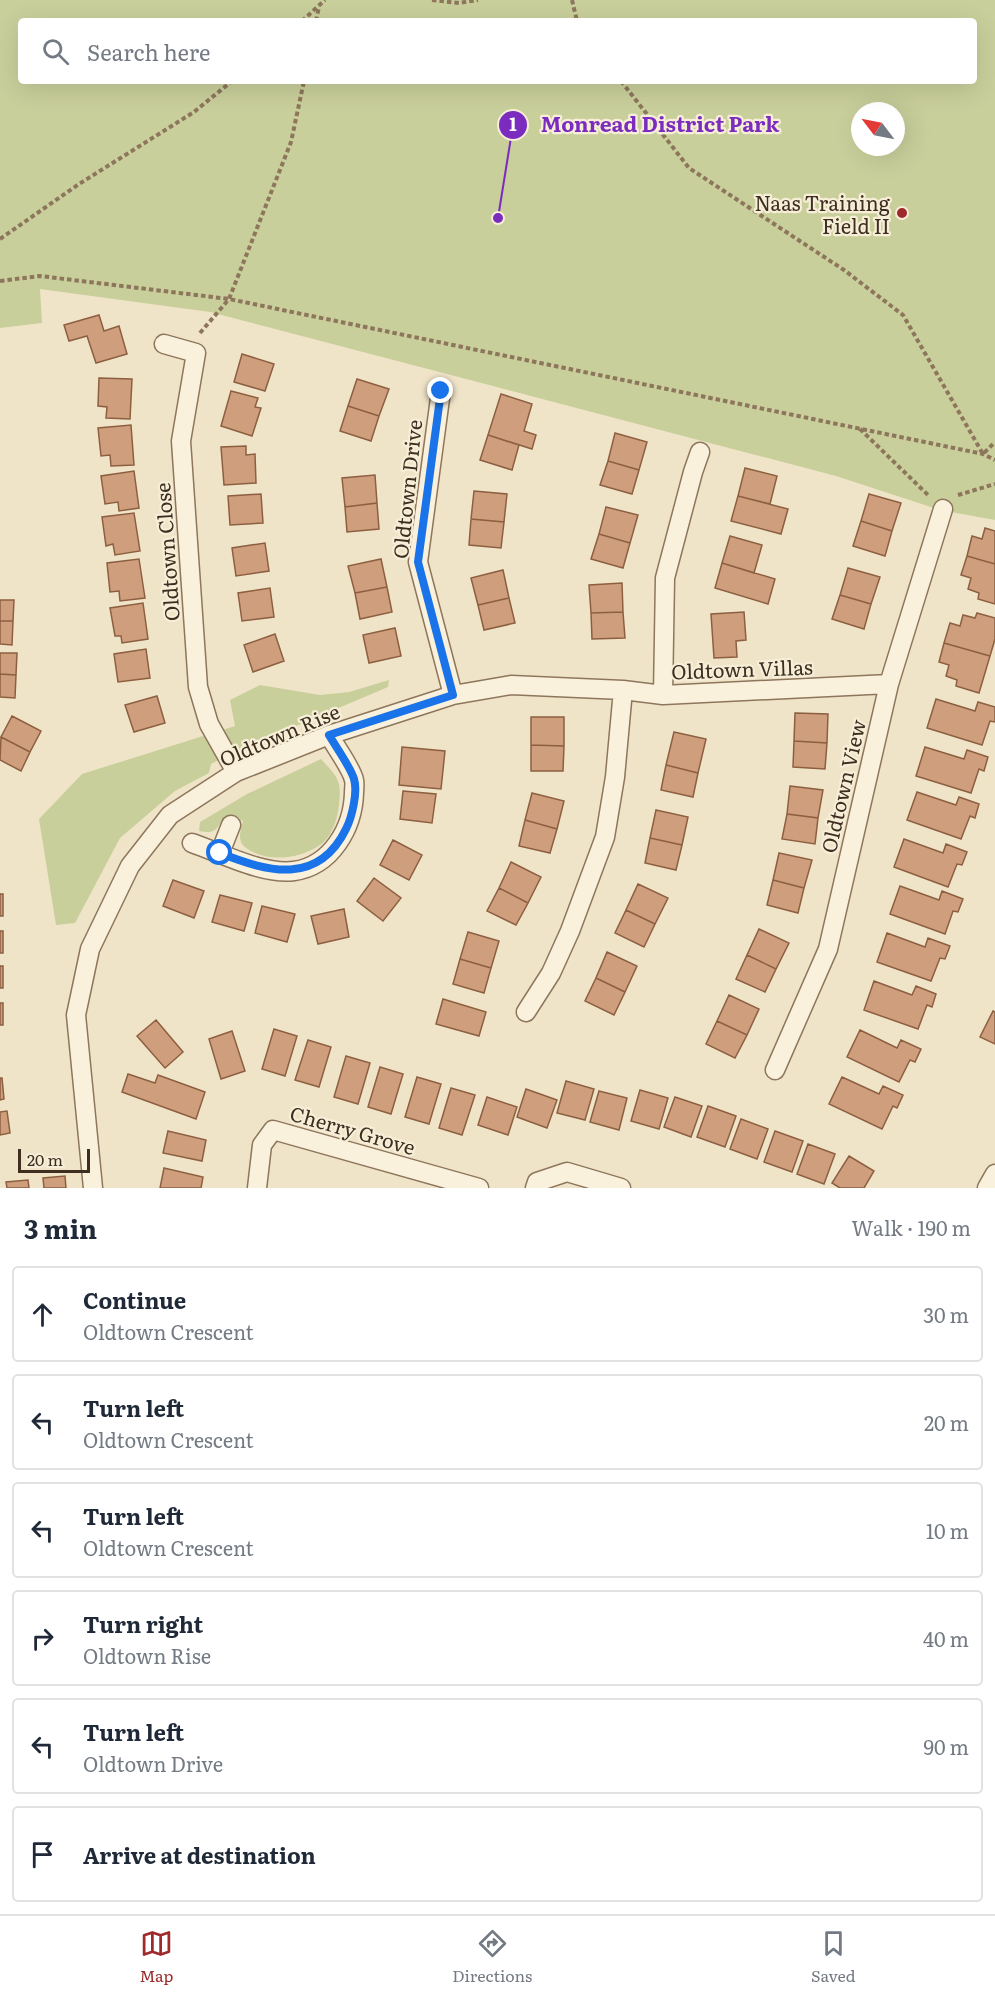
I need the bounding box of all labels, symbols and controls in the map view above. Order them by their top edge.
search box [18,18,977,84]
icon: search [39,35,72,68]
text: Search here [87,35,210,68]
north arrow [851,102,905,156]
callout: Monread District Park [498,105,791,144]
text: Monread District Park [541,107,780,138]
text: 1 [509,110,517,137]
place label: Naas Training Field II [754,187,891,240]
marker: Naas Training Field II [895,206,909,220]
route end [427,377,453,403]
street label: Oldtown Drive [384,418,428,560]
street label: Oldtown Close [146,482,186,622]
street label: Oldtown Villas [671,651,813,685]
street label: Oldtown Rise [214,695,344,773]
street label: Oldtown View [812,716,872,856]
route start [206,839,232,865]
street label: Cherry Grove [287,1097,419,1161]
scale bar [18,1146,90,1174]
text: 20 m [27,1147,63,1171]
text: 3 min [24,1208,97,1247]
text: Walk · 190 m [852,1212,971,1242]
text: Continue [83,1283,186,1316]
icon: ahead [26,1298,59,1331]
text: 30 m [923,1299,969,1329]
text: Oldtown Crescent [83,1316,254,1346]
text: Turn left [83,1391,184,1424]
icon: left [26,1406,59,1439]
text: 20 m [924,1407,969,1437]
text: Oldtown Crescent [83,1424,254,1454]
text: Turn left [83,1499,184,1532]
icon: left [26,1514,59,1547]
text: 10 m [926,1515,969,1545]
text: Oldtown Crescent [83,1532,254,1562]
text: Turn right [83,1607,203,1640]
icon: right [26,1622,59,1655]
text: 40 m [923,1623,969,1653]
text: Oldtown Rise [83,1640,211,1670]
text: Turn left [83,1715,184,1748]
icon: left [26,1730,59,1763]
text: 90 m [924,1731,969,1761]
text: Oldtown Drive [83,1748,223,1778]
icon: arrive [26,1838,59,1871]
text: Arrive at destination [83,1838,316,1871]
tab: Map [139,1927,173,1987]
tab: Directions [452,1927,532,1987]
tab: Saved [811,1927,856,1987]

